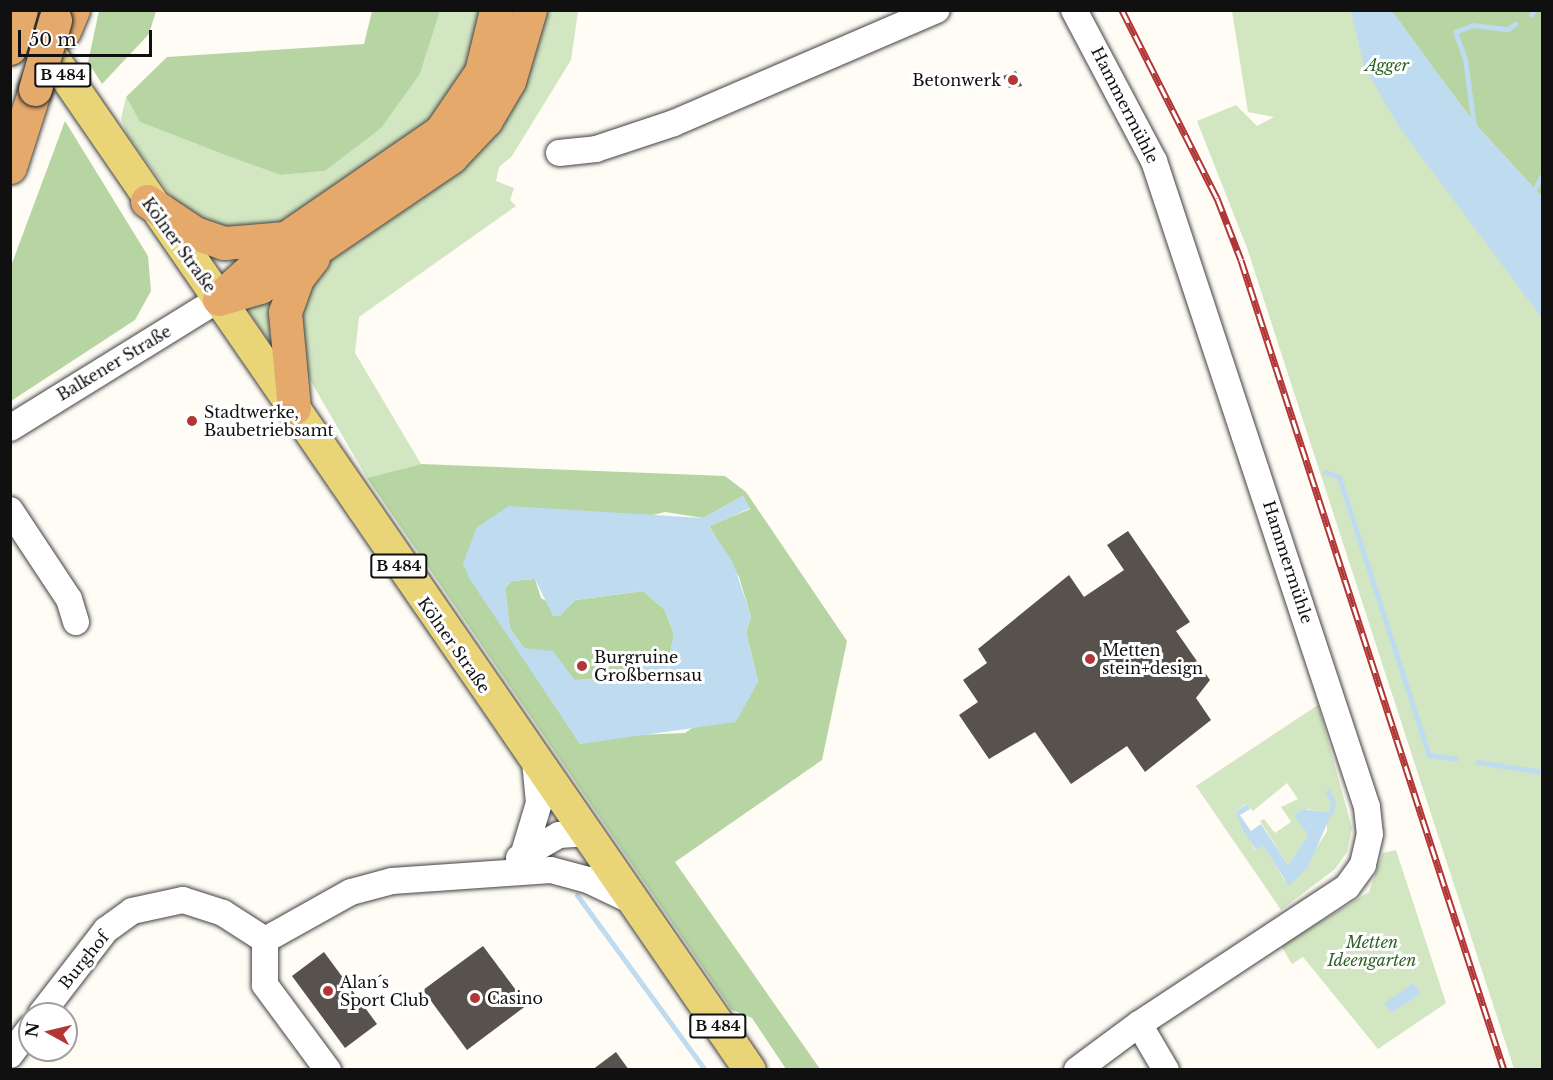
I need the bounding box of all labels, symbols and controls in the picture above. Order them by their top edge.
scale bar [21,18,154,56]
text: 50 m [29,29,77,51]
street label: Hammermühle [1087,44,1163,166]
park label: Agger [1365,55,1409,75]
road number: B 484 [33,63,93,87]
place label: Betonwerk [912,70,1001,90]
marker: Betonwerk [1006,73,1020,87]
street label: Kölner Straße [138,194,220,296]
street label: Balkener Straße [53,321,175,405]
place label: Stadtwerke, Baubetriebsamt [204,402,334,440]
marker: Stadtwerke, Baubetriebsamt [185,414,199,428]
street label: Hammermühle [1259,498,1317,626]
road number: B 484 [369,554,429,578]
street label: Kölner Straße [414,593,494,697]
place label: Metten stein+design [1102,640,1203,678]
place label: Burgruine Großbernsau [594,647,702,685]
marker: Metten stein+design [1083,652,1097,666]
marker: Burgruine Großbernsau [575,659,589,673]
street label: Burghof [55,927,113,993]
park label: Metten Ideengarten [1328,932,1416,970]
place label: Alan´s Sport Club [340,972,429,1010]
marker: Alan´s Sport Club [321,984,335,998]
place label: Casino [487,988,543,1008]
marker: Casino [468,991,482,1005]
north arrow [18,1002,78,1062]
road number: B 484 [688,1014,748,1038]
text: N [21,1021,43,1039]

